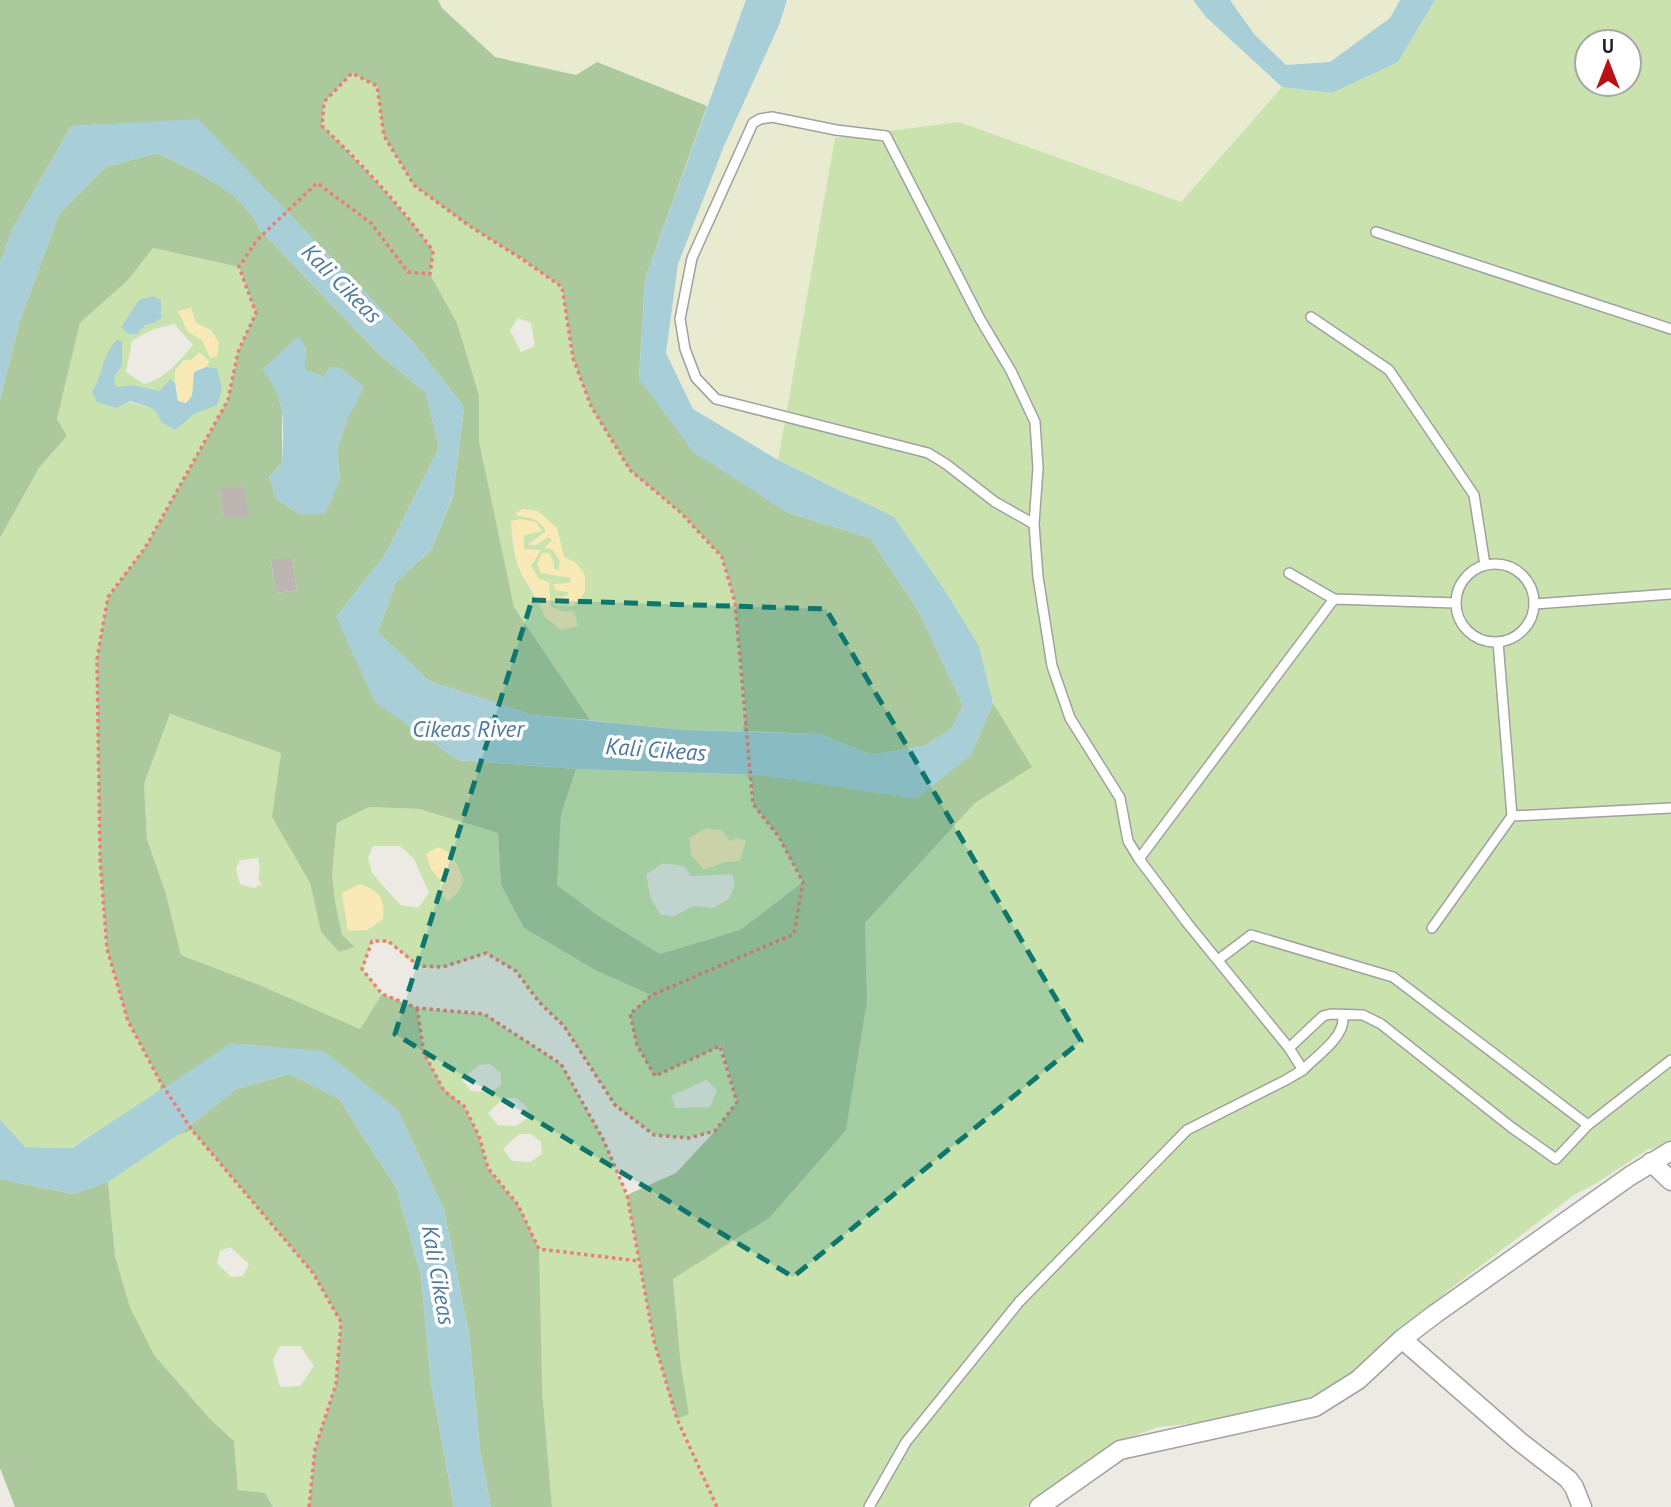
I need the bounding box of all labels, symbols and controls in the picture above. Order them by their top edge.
north arrow [1573,28,1643,98]
text: U [1602,34,1614,58]
water label: Kali Cikeas [296,237,388,329]
water label: Cikeas River [412,714,525,743]
water label: Kali Cikeas [605,731,708,767]
water label: Kali Cikeas [416,1223,462,1328]

